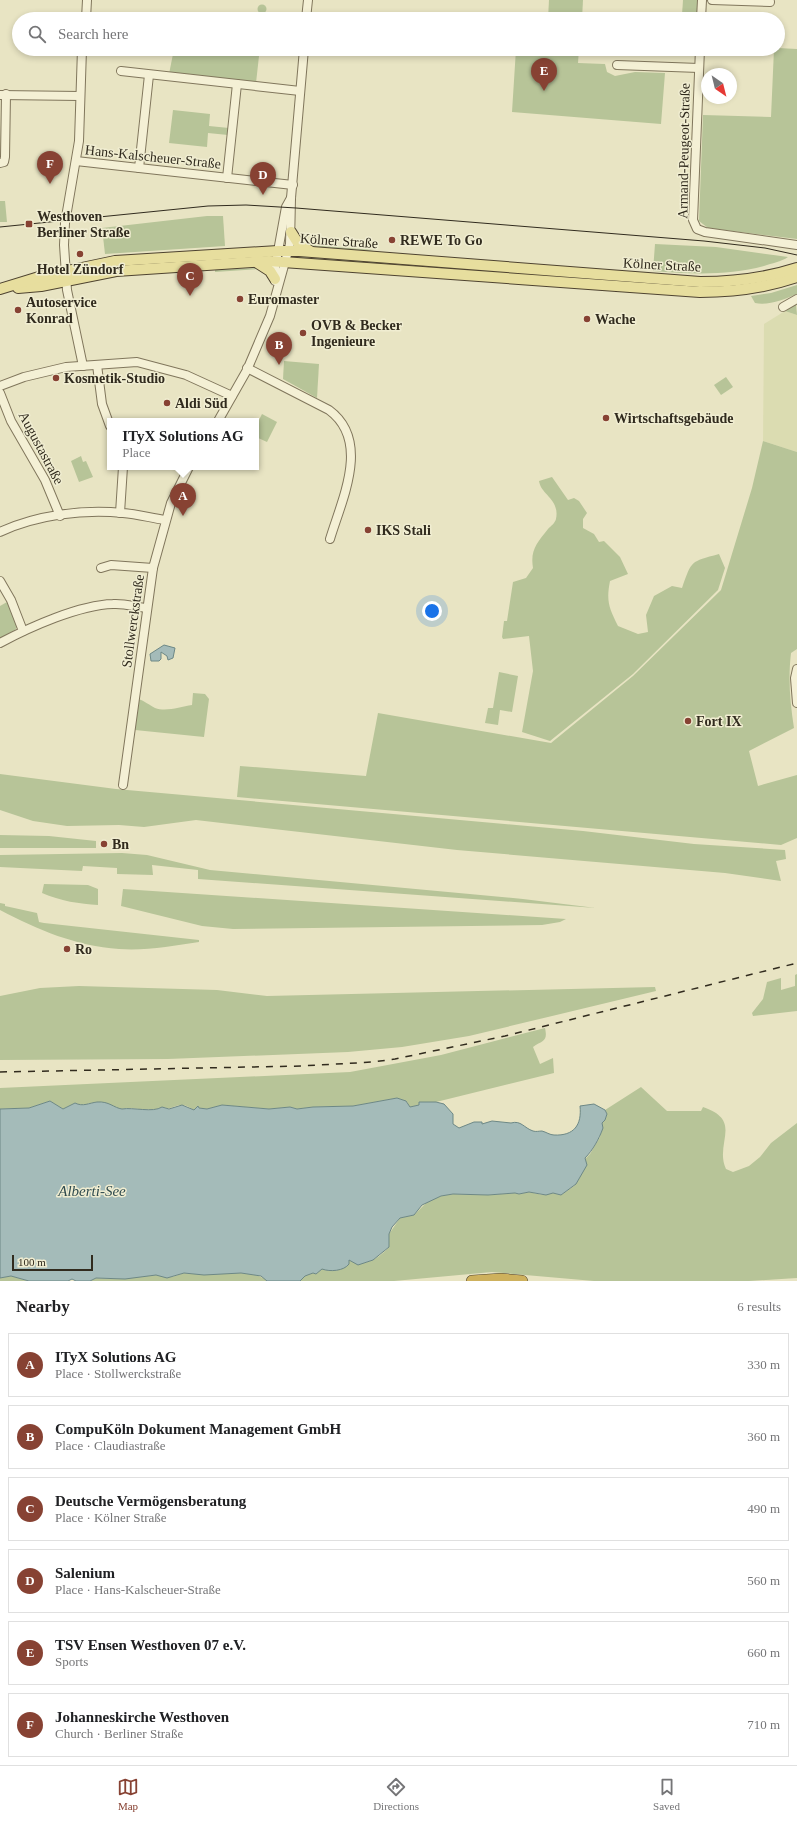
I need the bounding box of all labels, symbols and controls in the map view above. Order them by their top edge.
search box [12,12,785,56]
icon: search [26,23,48,45]
text: Search here [58,26,128,42]
pin: E [531,58,557,91]
north arrow [701,68,737,104]
street label: Armand-Peugeot-Straße [675,83,693,219]
street label: Hans-Kalscheuer-Straße [84,142,222,172]
pin: F [37,151,63,184]
pin: D [250,162,276,195]
place label: Westhoven Berliner Straße [37,209,130,240]
marker: Westhoven Berliner Straße [24,219,34,229]
street label: Kölner Straße [299,231,379,251]
place label: REWE To Go [400,233,482,248]
marker: REWE To Go [387,235,397,245]
marker: Hotel Zündorf [75,249,85,259]
street label: Kölner Straße [623,255,701,275]
place label: Hotel Zündorf [37,262,124,277]
pin: C [177,263,203,296]
place label: Euromaster [248,292,319,307]
marker: Euromaster [235,294,245,304]
place label: Autoservice Konrad [26,295,97,326]
marker: Autoservice Konrad [13,305,23,315]
place label: Wache [595,312,635,327]
marker: Wache [582,314,592,324]
place label: OVB & Becker Ingenieure [311,318,402,349]
marker: OVB & Becker Ingenieure [298,328,308,338]
pin: B [266,332,292,365]
place label: Kosmetik-Studio [64,371,165,386]
marker: Kosmetik-Studio [51,373,61,383]
place label: Aldi Süd [175,396,228,411]
marker: Aldi Süd [162,398,172,408]
street label: Augustastraße [16,409,66,487]
place label: Wirtschaftsgebäude [614,411,734,426]
marker: Wirtschaftsgebäude [601,413,611,423]
popup [107,418,259,470]
text: ITyX Solutions AG [122,428,244,444]
text: Place [122,445,150,460]
pin: A [170,483,196,516]
place label: IKS Stali [376,523,431,538]
marker: IKS Stali [363,525,373,535]
street label: Stollwerckstraße [119,573,147,669]
your location [422,601,442,621]
place label: Fort IX [696,714,742,729]
marker: Fort IX [683,716,693,726]
place label: Bn [112,837,129,852]
marker: Bn [99,839,109,849]
place label: Ro [75,942,92,957]
marker: Ro [62,944,72,954]
water label: Alberti-See [57,1183,126,1199]
scale bar [12,1253,93,1272]
text: 100 m [18,1256,46,1268]
text: Nearby [16,1297,70,1316]
text: 6 results [737,1299,781,1314]
text: ITyX Solutions AG [55,1349,176,1365]
text: A [25,1357,35,1372]
text: 330 m [747,1357,780,1372]
text: Place · Stollwerckstraße [55,1366,181,1381]
text: CompuKöln Dokument Management GmbH [55,1421,341,1437]
text: B [26,1429,34,1444]
text: 360 m [747,1429,780,1444]
text: Place · Claudiastraße [55,1438,165,1453]
text: Deutsche Vermögensberatung [55,1493,246,1509]
text: C [25,1501,35,1516]
text: 490 m [747,1501,780,1516]
text: Place · Kölner Straße [55,1510,167,1525]
text: Salenium [55,1565,115,1581]
text: D [25,1573,35,1588]
text: 560 m [747,1573,780,1588]
text: Place · Hans-Kalscheuer-Straße [55,1582,221,1597]
text: TSV Ensen Westhoven 07 e.V. [55,1637,246,1653]
text: E [26,1645,34,1660]
text: 660 m [747,1645,780,1660]
text: Sports [55,1654,88,1669]
text: Johanneskirche Westhoven [55,1709,229,1725]
text: F [26,1717,34,1732]
text: 710 m [747,1717,780,1732]
text: Church · Berliner Straße [55,1726,183,1741]
tab: Map [117,1776,139,1812]
tab: Directions [373,1776,419,1812]
tab: Saved [653,1776,680,1812]

